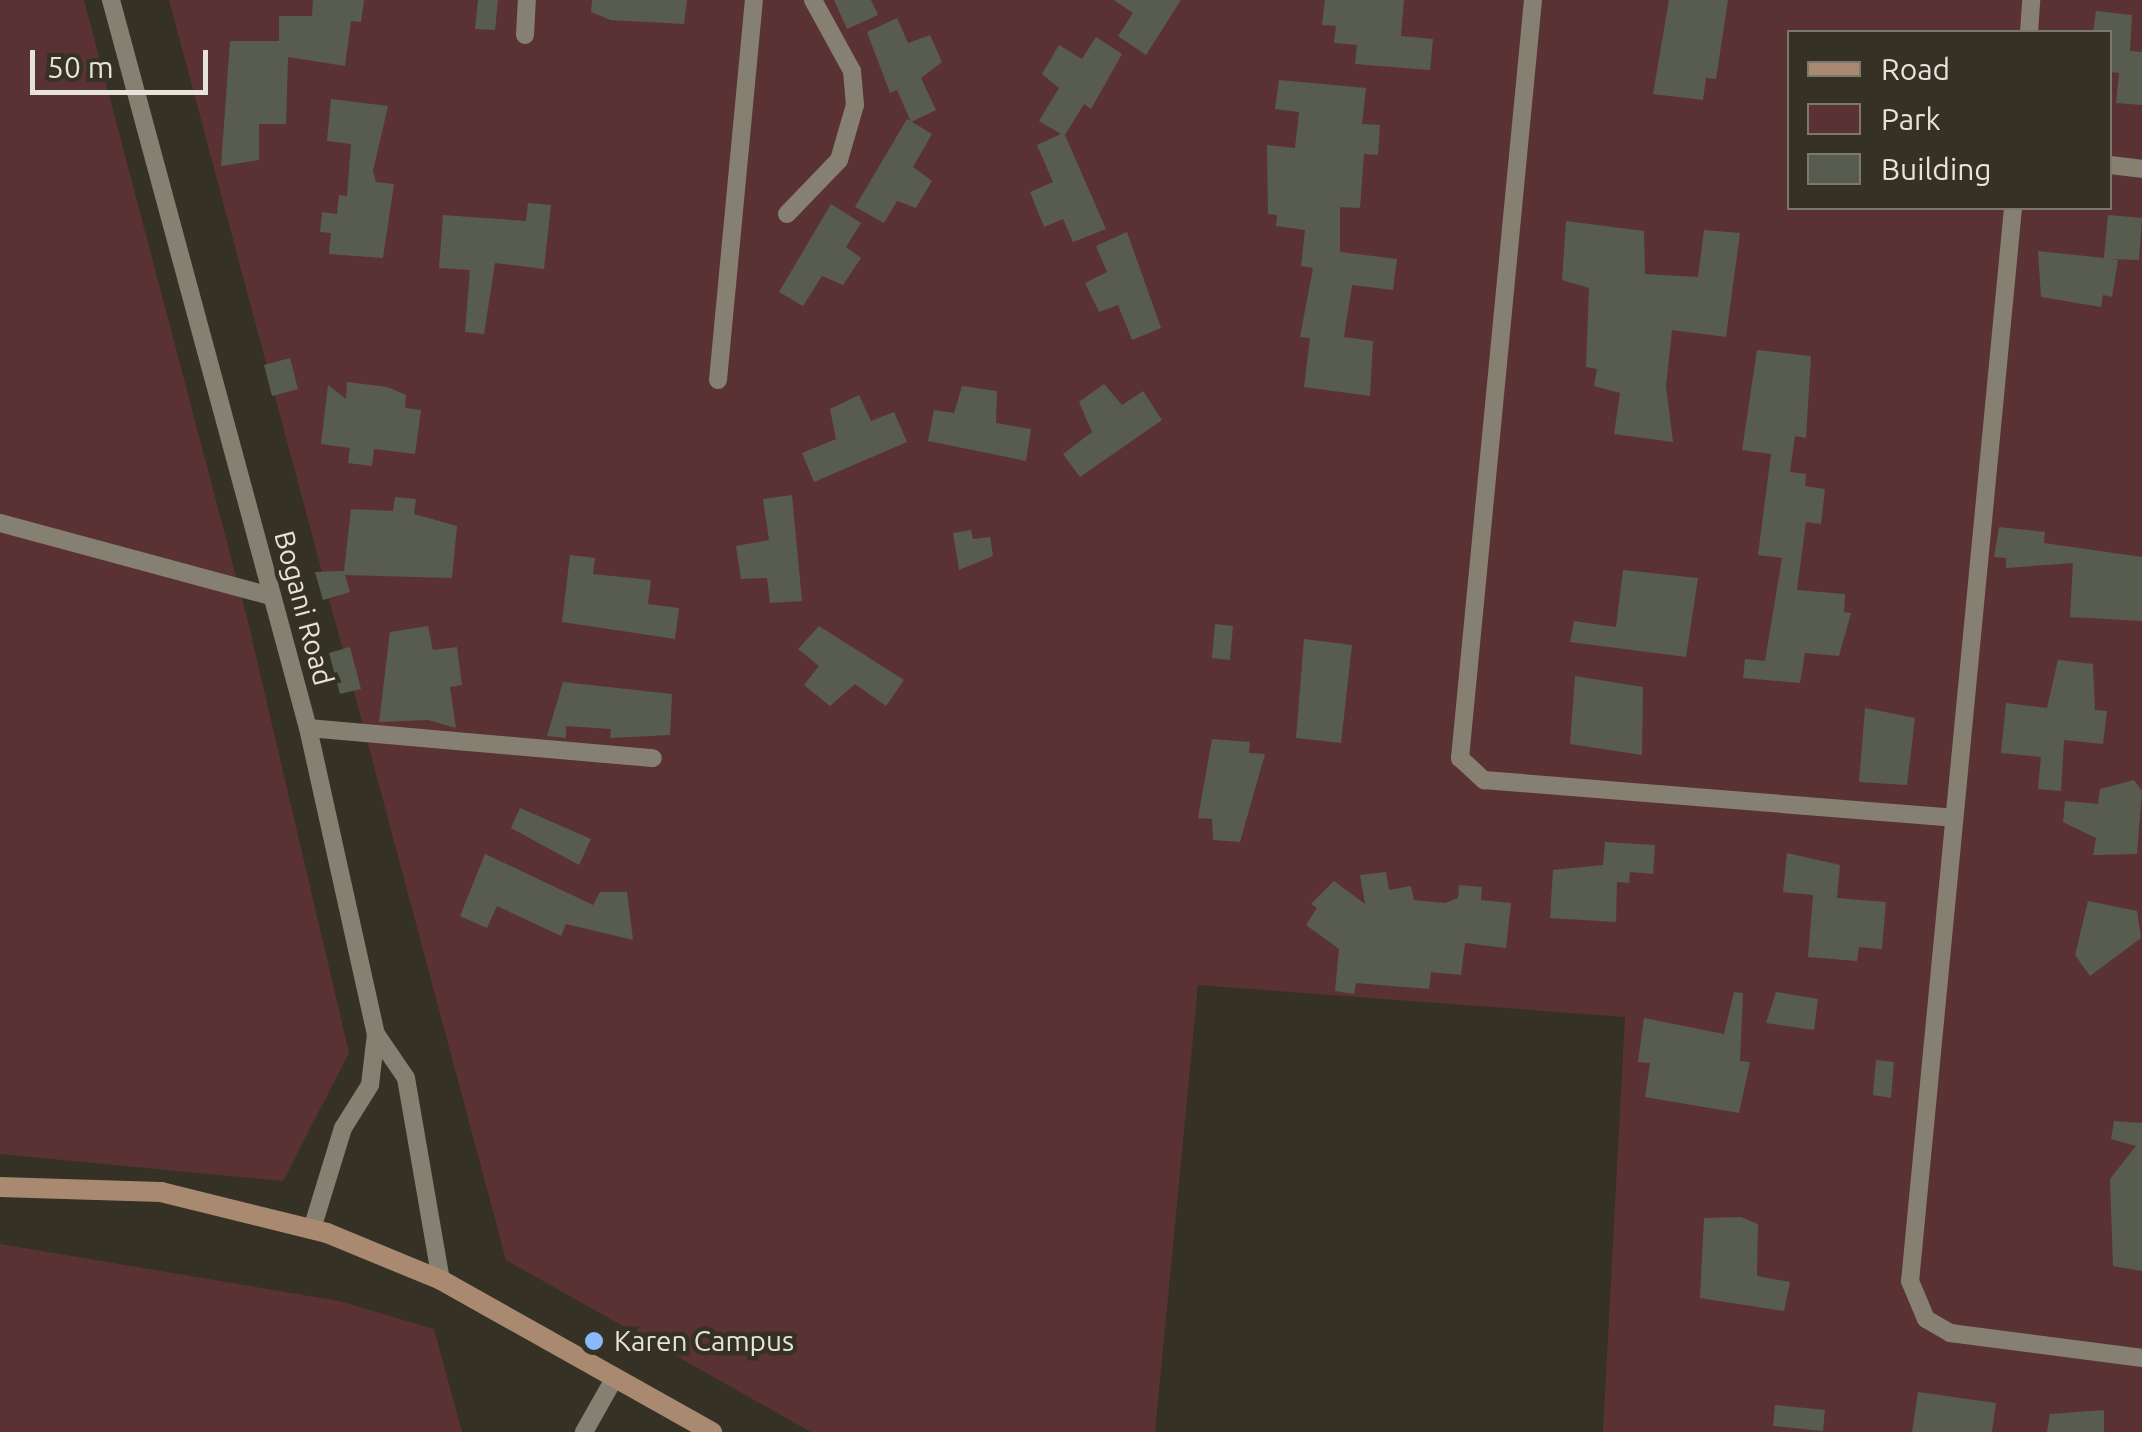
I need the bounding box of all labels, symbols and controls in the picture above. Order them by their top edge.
scale bar [35,30,212,92]
legend [1787,30,2112,210]
text: 50 m [47,50,114,84]
text: Road [1881,52,1950,86]
text: Park [1881,102,1941,136]
text: Building [1881,152,1992,186]
street label: Bogani Road [267,527,341,689]
place label: Karen Campus [614,1324,794,1358]
marker: Karen Campus [583,1330,605,1352]

